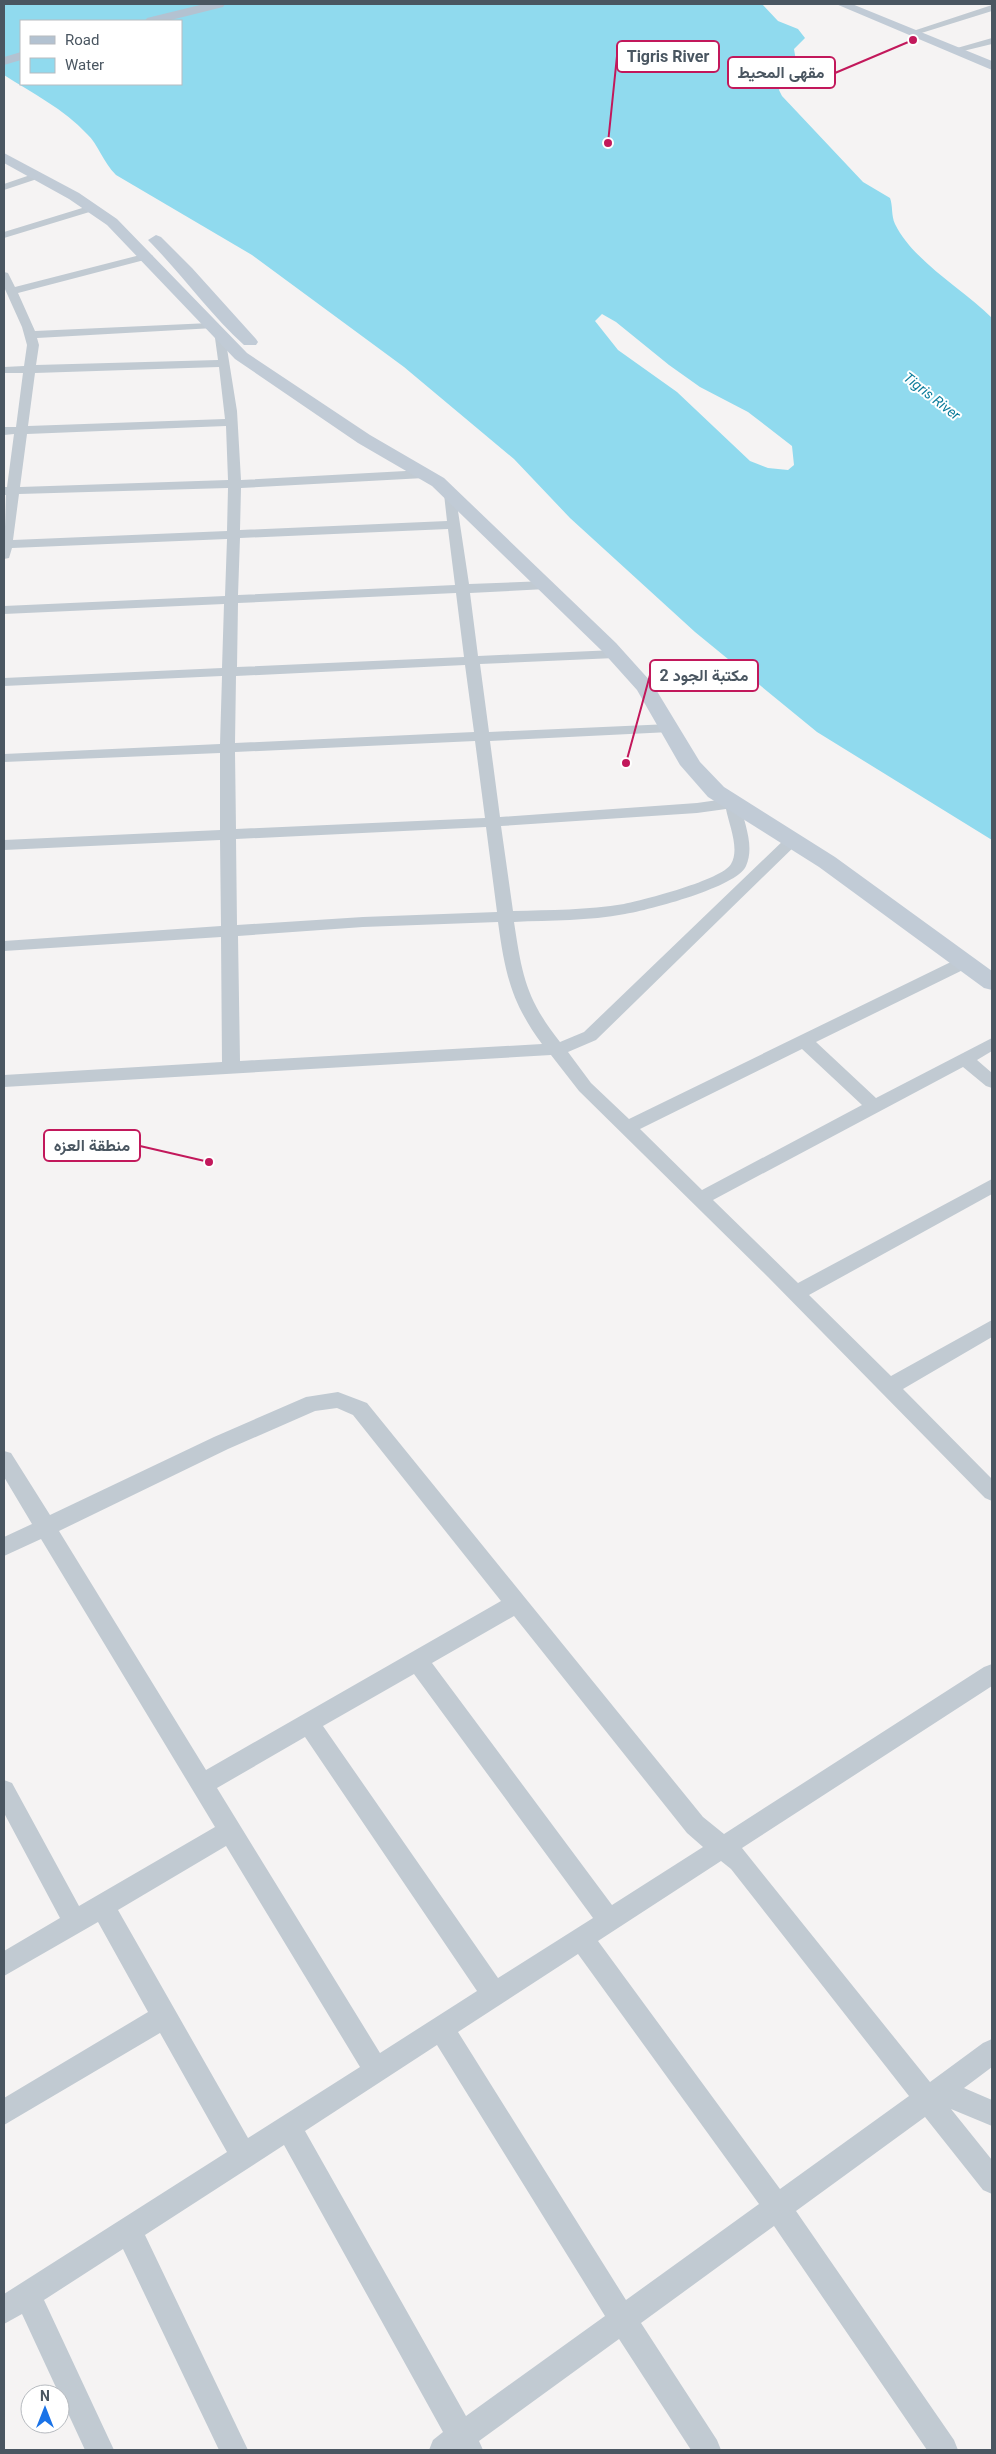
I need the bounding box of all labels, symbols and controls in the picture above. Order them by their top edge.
legend [20,20,182,85]
text: Road [65,31,99,49]
callout: Tigris River [617,41,719,72]
text: Tigris River [627,47,709,66]
text: Water [65,56,104,74]
callout: مقهى المحيط [728,57,835,88]
text: مقهى المحيط [738,63,825,83]
water label: Tigris River [901,369,964,423]
callout: مكتبة الجود 2 [650,660,758,691]
text: مكتبة الجود 2 [660,666,749,686]
callout: منطقة العزه [44,1130,140,1161]
text: منطقة العزه [54,1136,130,1156]
north arrow [20,2384,70,2434]
text: N [40,2388,50,2404]

